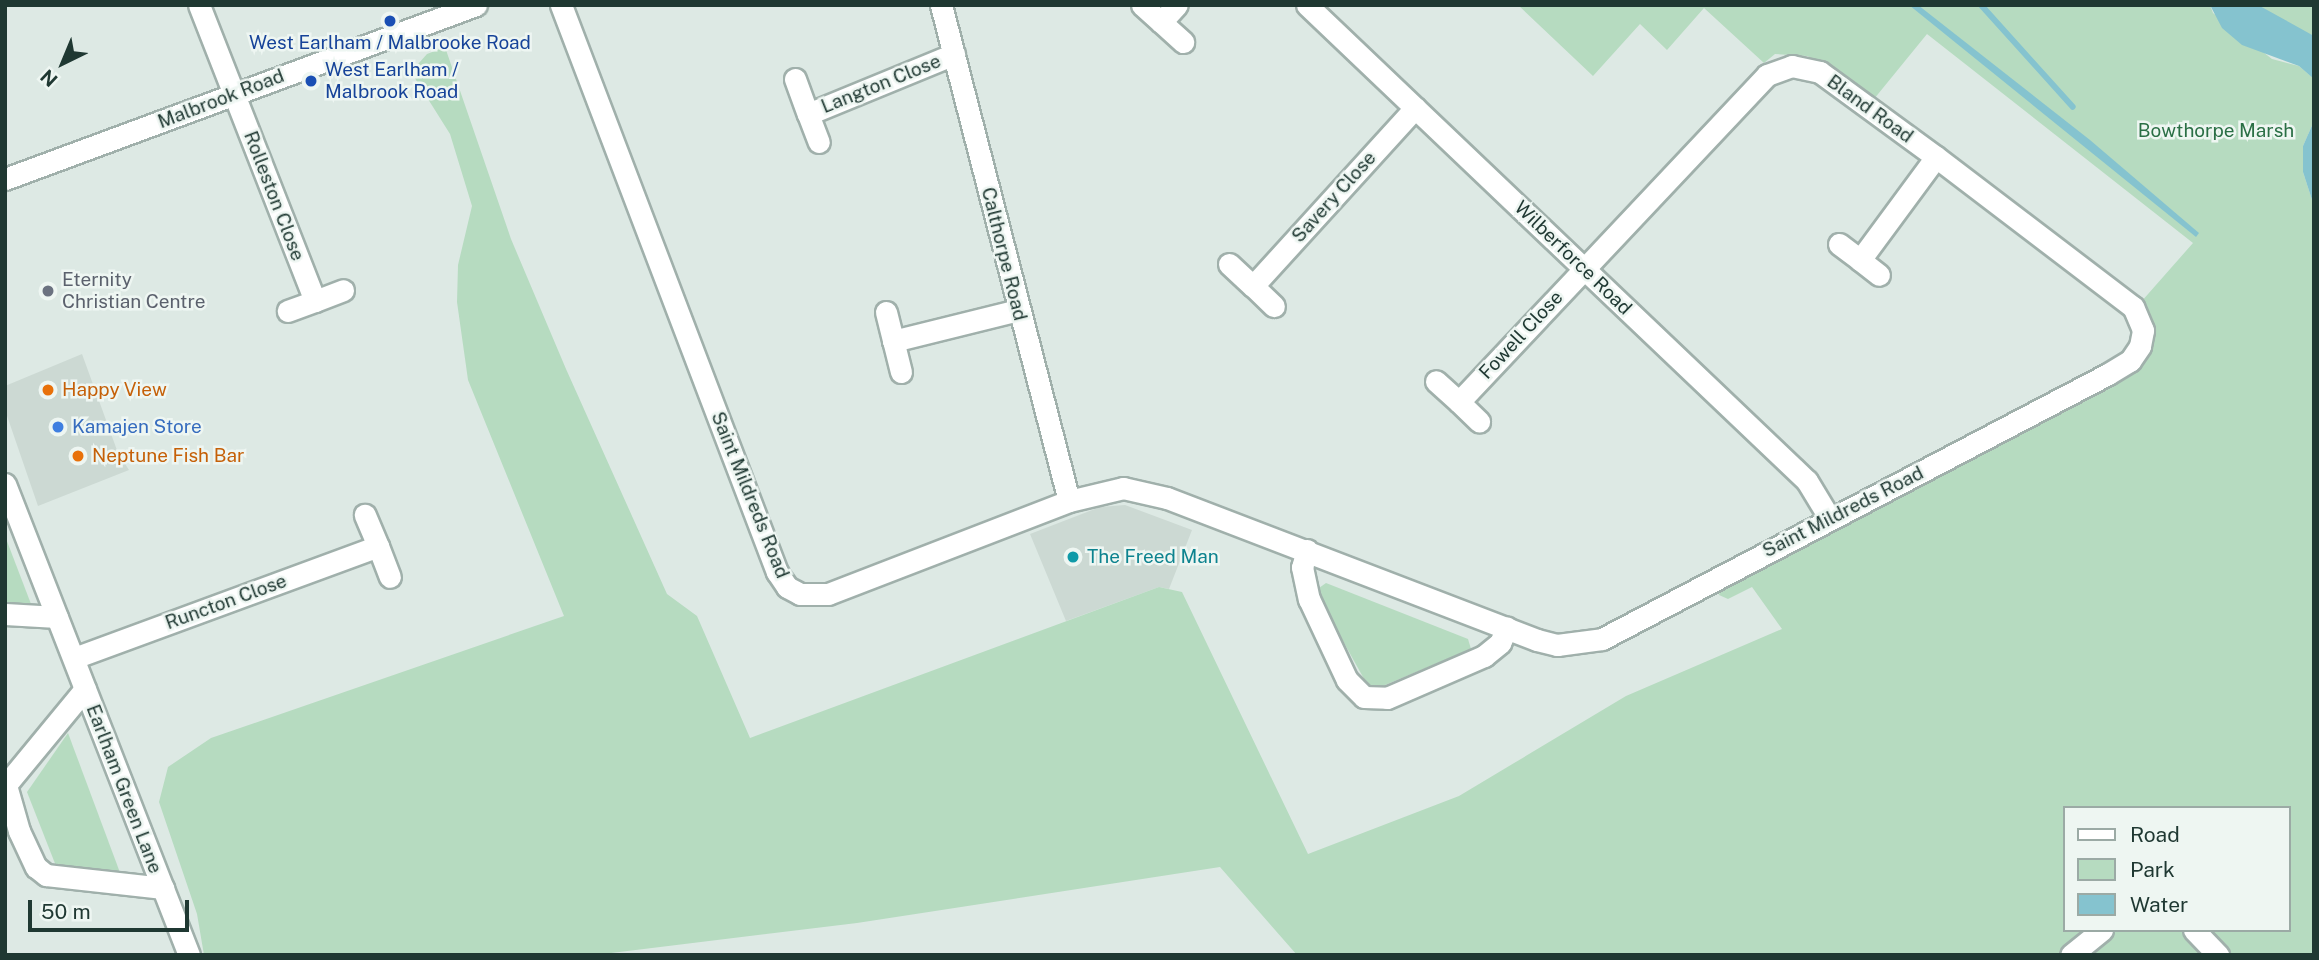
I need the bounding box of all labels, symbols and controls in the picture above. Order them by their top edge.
marker: West Earlham / Malbrooke Road [382,13,398,29]
north arrow [28,28,98,98]
place label: West Earlham / Malbrooke Road [249,32,531,54]
street label: Langton Close [818,50,944,118]
place label: West Earlham / Malbrook Road [325,59,459,103]
street label: Malbrook Road [155,64,287,134]
text: N [36,65,62,91]
street label: Bland Road [1823,70,1917,148]
marker: West Earlham / Malbrook Road [303,73,319,89]
park label: Bowthorpe Marsh [2138,120,2294,142]
street label: Rolleston Close [239,128,309,264]
street label: Savery Close [1287,147,1381,247]
street label: Calthorpe Road [976,185,1032,323]
street label: Wilberforce Road [1510,196,1636,320]
place label: Eternity Christian Centre [62,269,206,313]
marker: Eternity Christian Centre [40,283,56,299]
street label: Fowell Close [1474,286,1568,384]
place label: Happy View [62,379,167,401]
marker: Happy View [40,382,56,398]
street label: Saint Mildreds Road [706,408,794,582]
place label: Kamajen Store [72,416,202,438]
marker: Kamajen Store [50,419,66,435]
place label: Neptune Fish Bar [92,445,244,467]
marker: Neptune Fish Bar [70,448,86,464]
street label: Saint Mildreds Road [1759,462,1927,562]
place label: The Freed Man [1087,546,1219,568]
marker: The Freed Man [1065,549,1081,565]
street label: Runcton Close [162,569,290,635]
street label: Earlham Green Lane [81,701,167,877]
legend [2064,806,2291,932]
text: Road [2130,822,2180,847]
text: Park [2130,857,2175,882]
scale bar [32,886,192,930]
text: Water [2130,892,2188,917]
text: 50 m [41,899,91,924]

